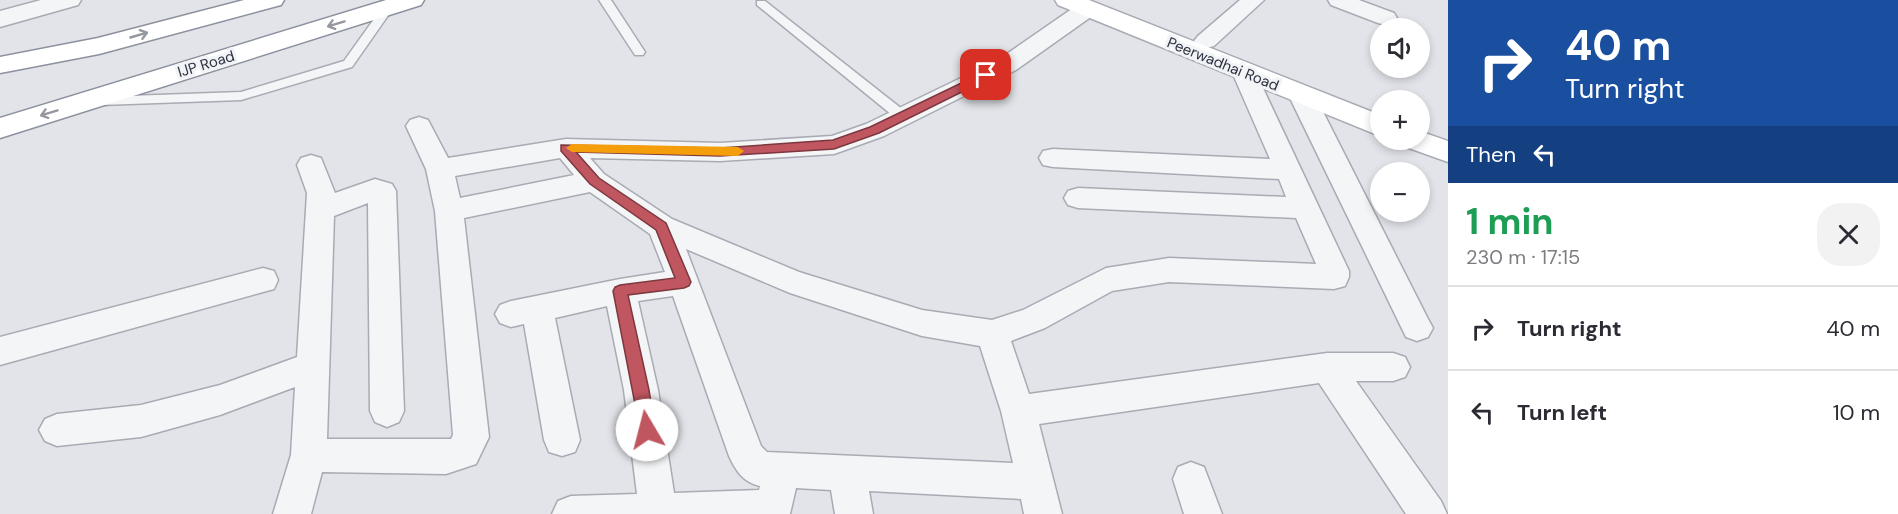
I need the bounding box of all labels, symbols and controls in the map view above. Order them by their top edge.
map controls [1370,18,1430,222]
button: sound [1370,18,1430,78]
text: 40 m [1565,18,1671,73]
one-way arrow [327,19,346,30]
icon: right [1466,24,1544,102]
one-way arrow [129,29,148,40]
street label: Peerwadhai Road [1164,32,1282,96]
street label: IJP Road [175,46,237,82]
pin [960,49,1011,100]
icon: arrive [969,58,1002,91]
text: Turn right [1565,71,1685,106]
button: + [1370,90,1430,150]
one-way arrow [40,108,59,119]
icon: left [1528,138,1561,171]
text: Then [1466,140,1516,169]
button: − [1370,162,1430,222]
text: 1 min [1466,198,1554,245]
button: close [1817,203,1880,266]
text: 230 m · 17:15 [1466,244,1580,270]
icon: right [1466,312,1499,345]
text: Turn right [1517,314,1622,343]
text: 40 m [1826,314,1880,343]
icon: left [1466,396,1499,429]
position arrow [615,398,679,462]
text: Turn left [1517,398,1607,427]
text: 10 m [1833,398,1880,427]

